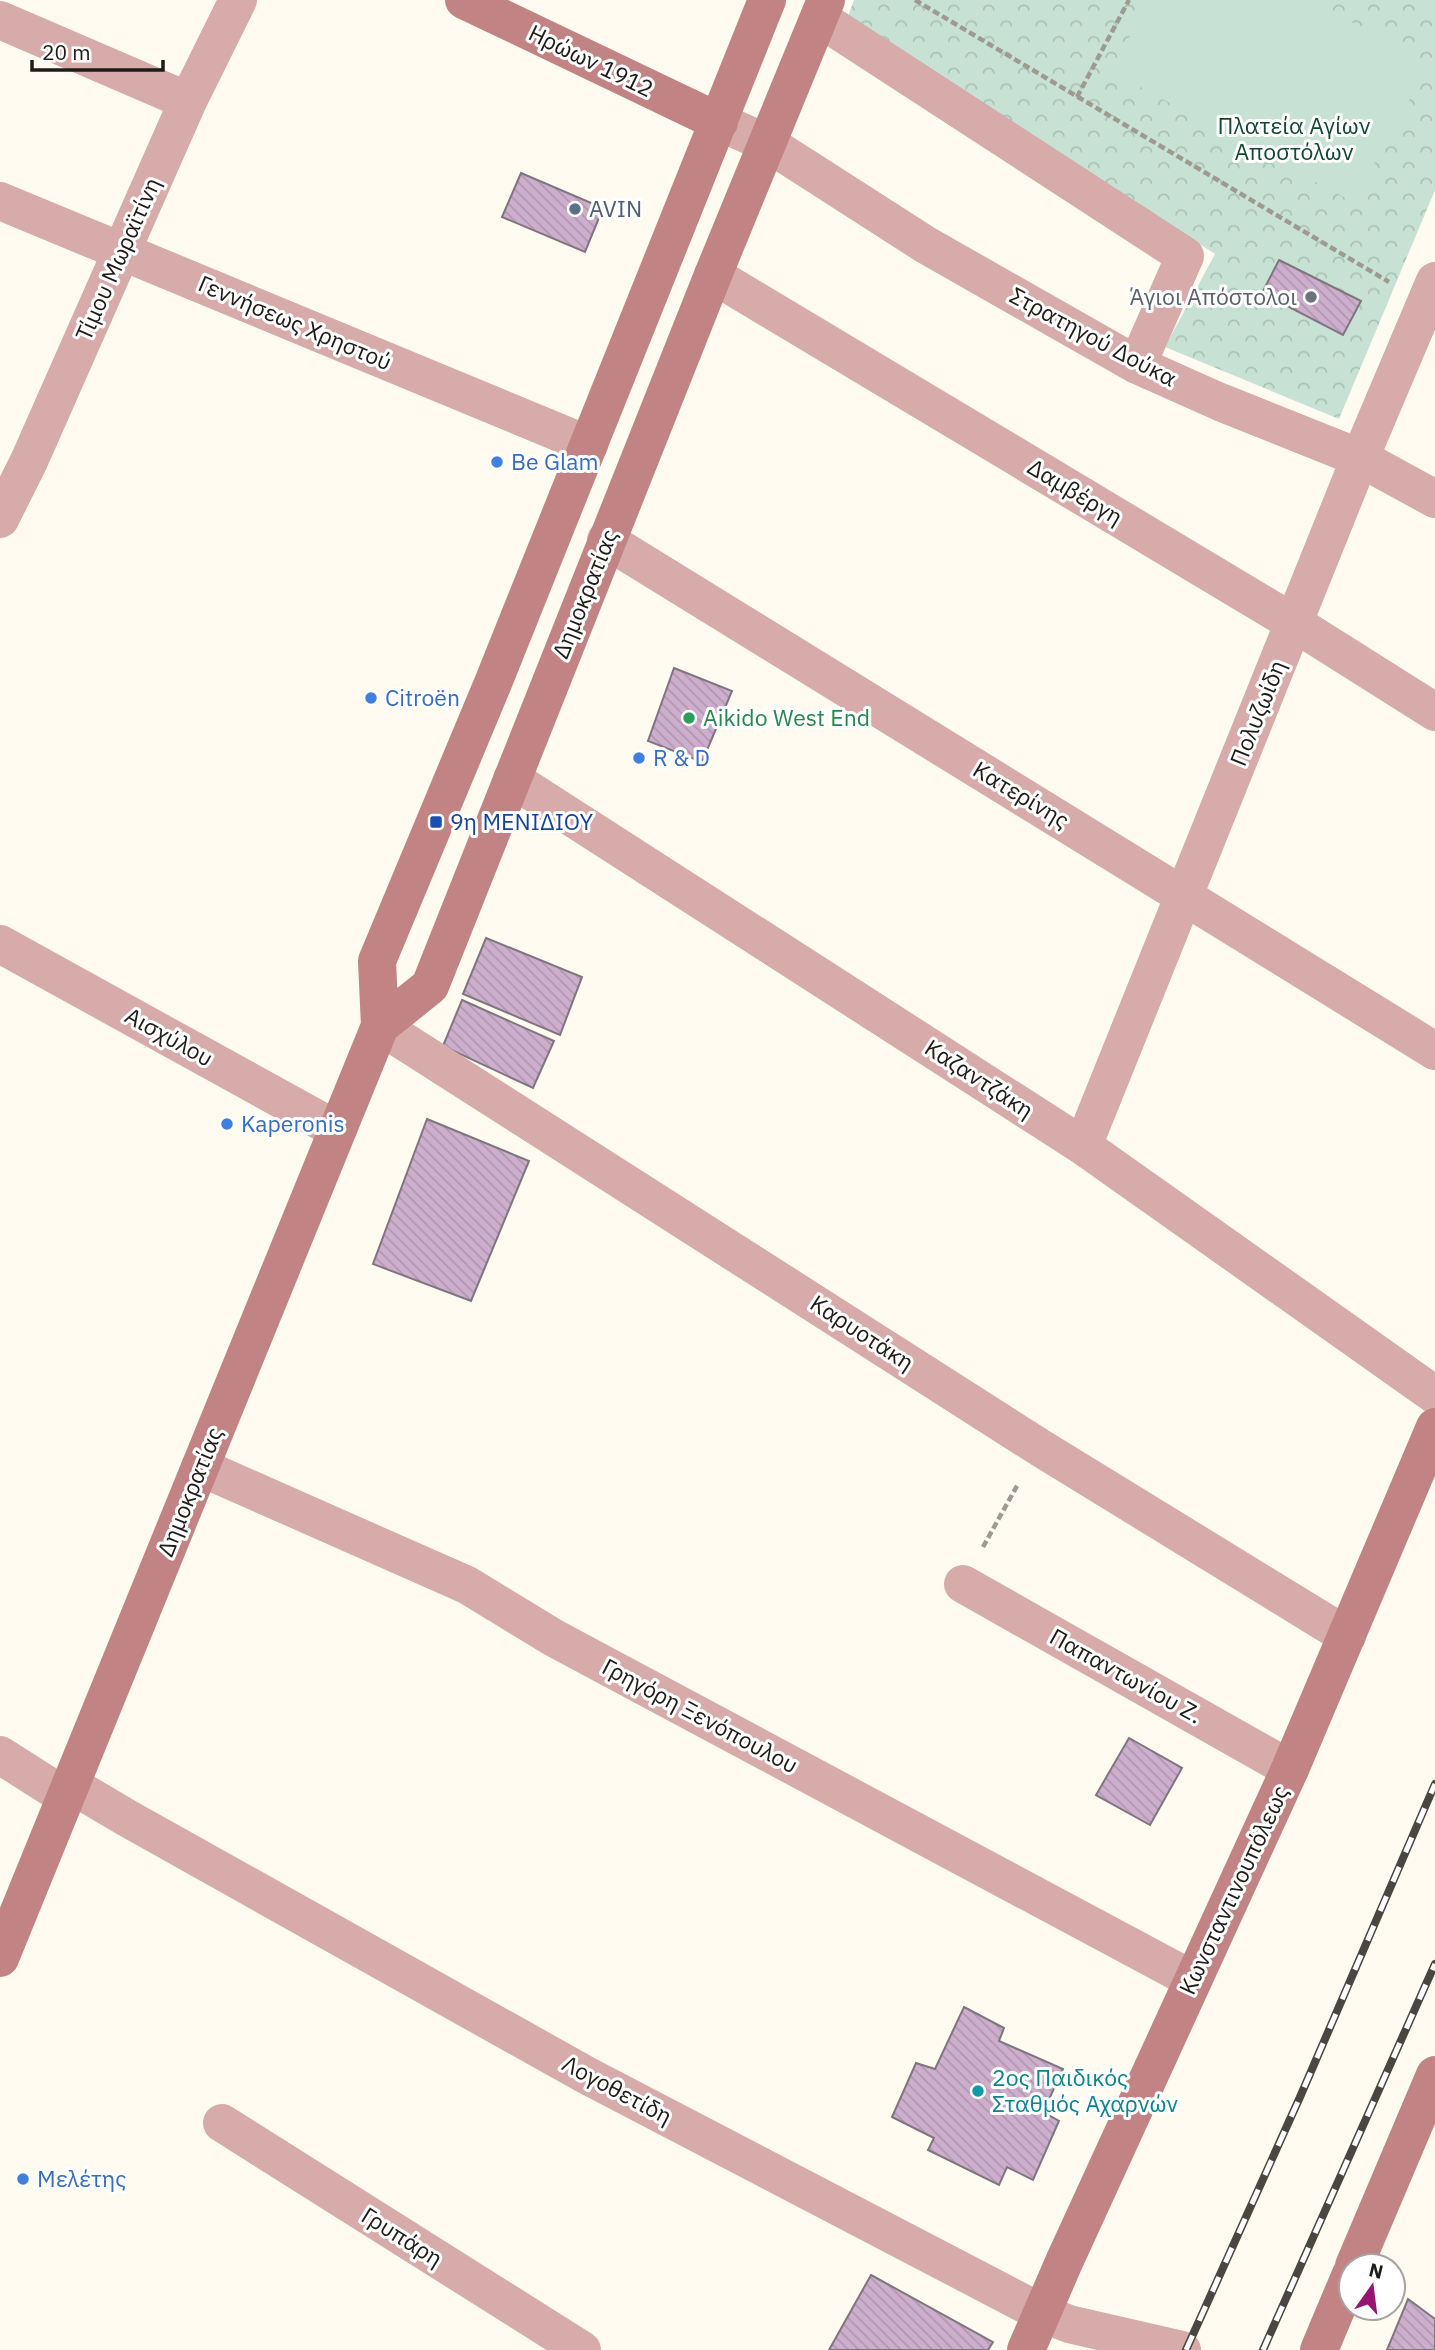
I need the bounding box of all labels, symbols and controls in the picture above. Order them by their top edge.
street label: Ηρώων 1912 [524,17,659,103]
scale bar [32,28,163,72]
text: 20 m [42,38,91,66]
park label: Πλατεία Αγίων Αποστόλων [1218,110,1371,166]
street label: Τίμου Μωραϊτίνη [68,172,166,345]
place label: AVIN [589,193,642,223]
marker: AVIN [567,201,583,217]
street label: Γεννήσεως Χρηστού [194,268,397,376]
street label: Στρατηγού Δούκα [1005,280,1182,393]
place label: Άγιοι Απόστολοι [1130,281,1297,311]
marker: Άγιοι Απόστολοι [1303,289,1319,305]
place label: Be Glam [511,446,599,476]
street label: Δαμβέργη [1022,451,1129,531]
marker: Be Glam [489,454,505,470]
street label: Δημοκρατίας [544,524,624,663]
street label: Πολυζωίδη [1222,655,1292,770]
place label: Citroën [385,682,460,712]
marker: Citroën [363,690,379,706]
place label: Aikido West End [703,702,870,732]
marker: Aikido West End [681,710,697,726]
place label: R & D [653,742,710,772]
marker: R & D [631,750,647,766]
street label: Κατερίνης [968,754,1075,835]
place label: 9η ΜΕΝΙΔΙΟΥ [450,806,593,836]
marker: 9η ΜΕΝΙΔΙΟΥ [428,814,444,830]
street label: Αισχύλου [120,1000,219,1073]
street label: Καζαντζάκη [919,1032,1040,1125]
place label: Kaperonis [241,1108,345,1138]
marker: Kaperonis [219,1116,235,1132]
street label: Καρυοτάκη [805,1287,920,1377]
street label: Δημοκρατίας [149,1422,229,1561]
street label: Παπαντωνίου Ζ. [1045,1621,1208,1729]
street label: Γρηγόρη Ξενόπουλου [597,1651,803,1779]
street label: Κωνσταντινουπόλεως [1171,1780,1295,1999]
street label: Λογοθετίδη [557,2048,678,2131]
place label: 2ος Παιδικός Σταθμός Αχαρνών [992,2062,1178,2118]
marker: 2ος Παιδικός Σταθμός Αχαρνών [970,2083,986,2099]
place label: Μελέτης [37,2163,126,2193]
marker: Μελέτης [15,2171,31,2187]
street label: Γρυπάρη [356,2200,449,2273]
north arrow [1337,2252,1407,2322]
text: N [1367,2257,1386,2284]

